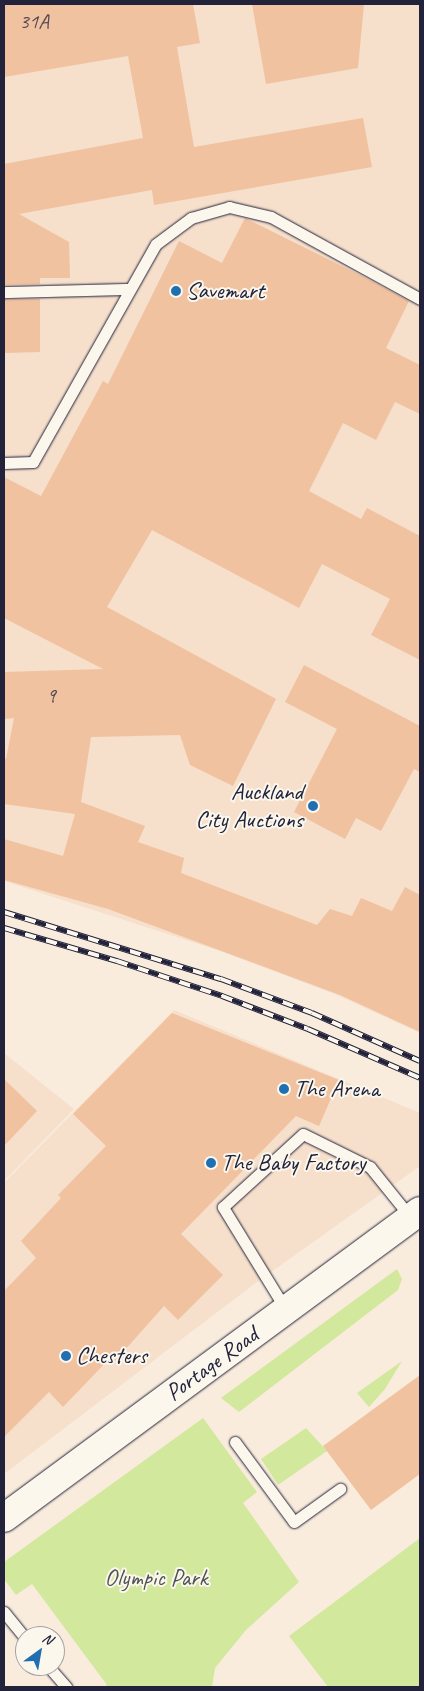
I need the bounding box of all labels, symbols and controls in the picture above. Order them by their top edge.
house number: 31A [19,8,49,34]
place label: Savemart [186,277,264,305]
marker: Savemart [170,285,182,297]
house number: 9 [46,682,56,708]
place label: Auckland City Auctions [196,778,303,834]
marker: Auckland City Auctions [307,800,319,812]
place label: The Arena [294,1075,379,1103]
marker: The Arena [278,1083,290,1095]
place label: The Baby Factory [221,1149,367,1177]
marker: The Baby Factory [205,1157,217,1169]
street label: Portage Road [160,1321,264,1407]
place label: Chesters [76,1342,147,1370]
marker: Chesters [60,1350,72,1362]
park label: Olympic Park [104,1564,208,1592]
north arrow [15,1626,65,1676]
text: N [39,1629,56,1648]

